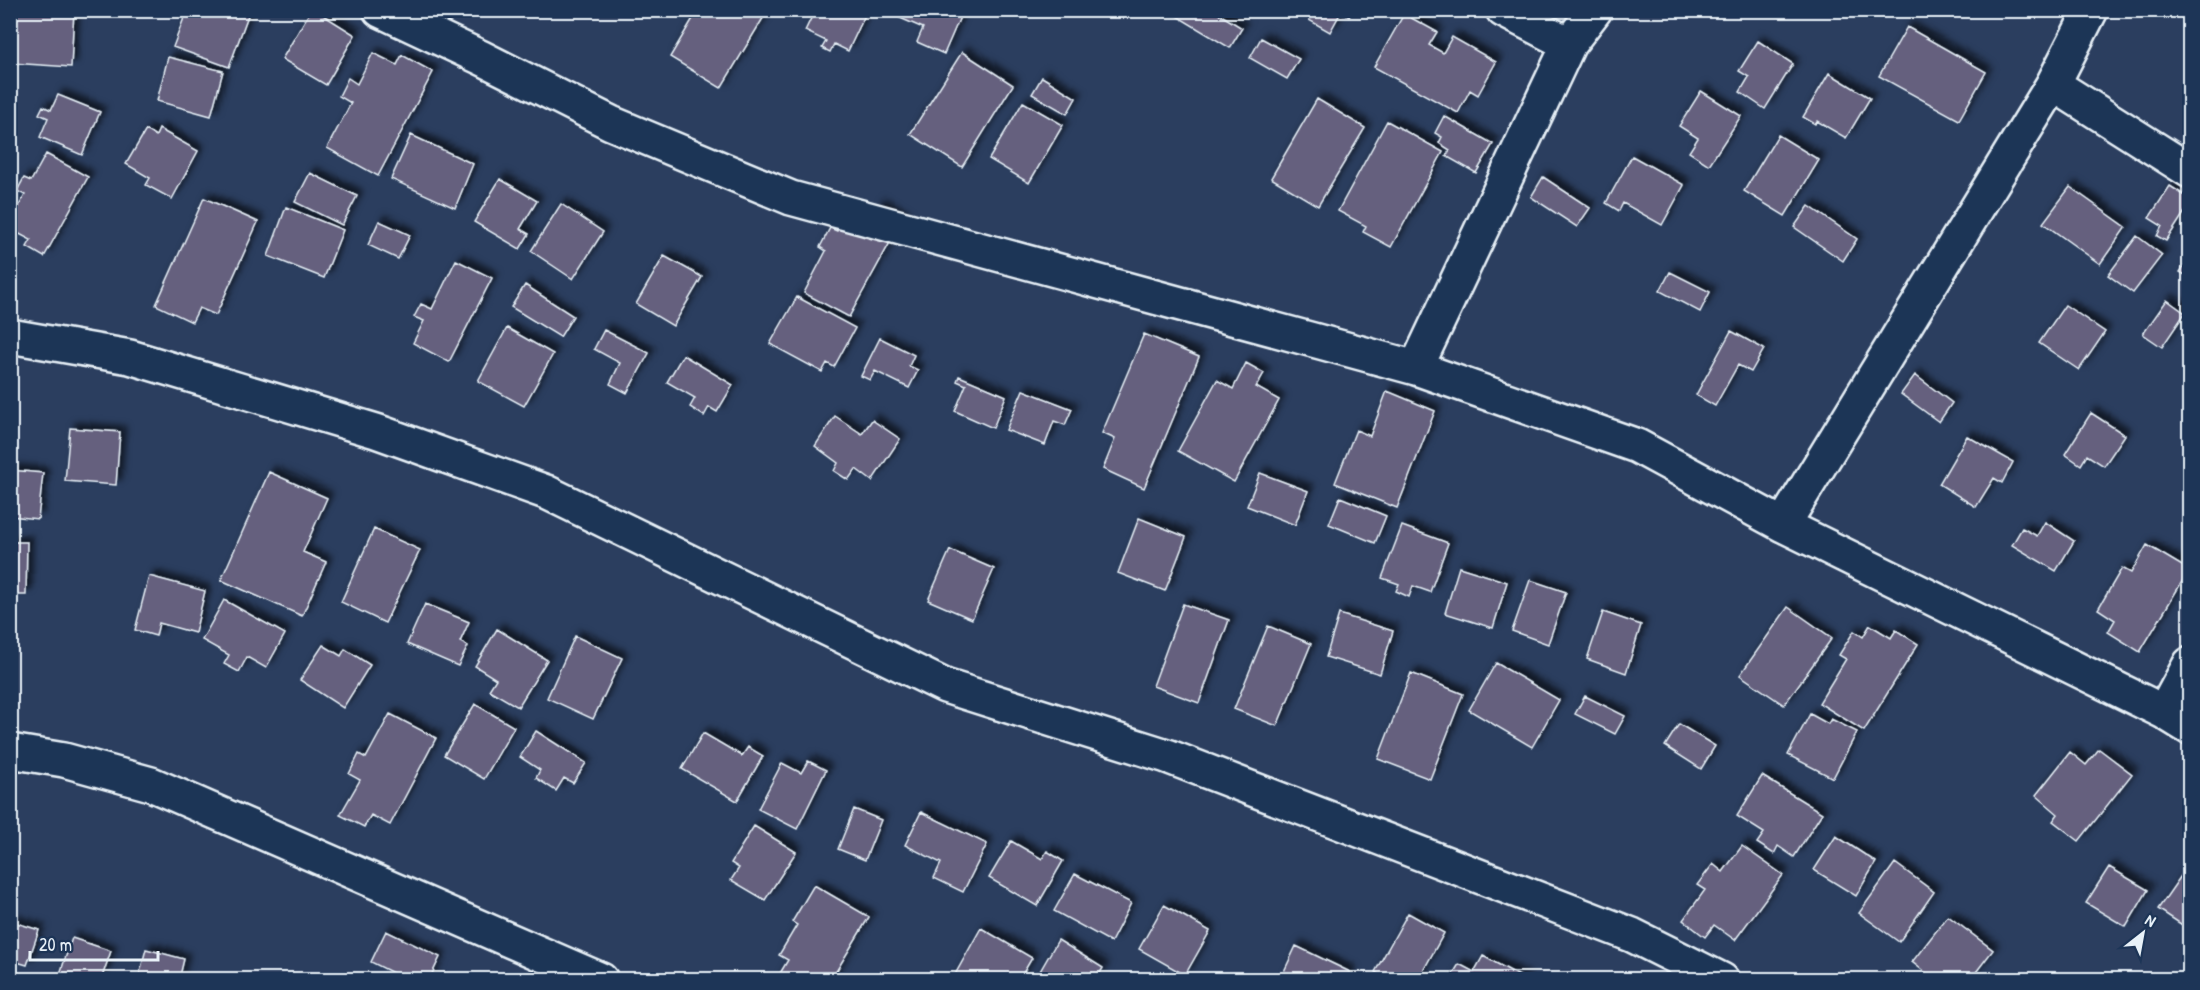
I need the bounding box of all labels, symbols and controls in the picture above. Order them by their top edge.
north arrow [2113,903,2173,963]
text: N [2141,909,2160,932]
scale bar [30,924,158,962]
text: 20 m [39,932,72,957]

